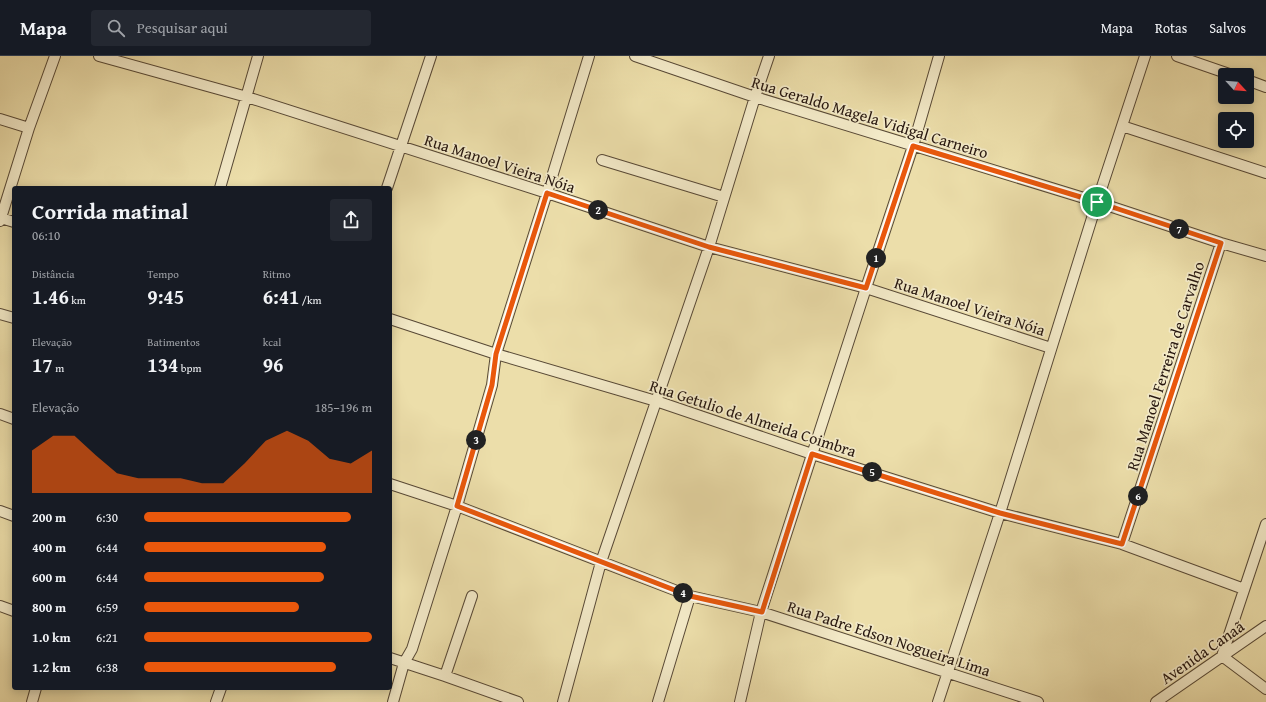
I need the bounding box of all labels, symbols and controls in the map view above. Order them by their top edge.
search box [91,10,371,46]
text: Mapa [20,14,67,42]
icon: search [105,17,127,39]
text: Pesquisar aqui [137,17,228,38]
text: Mapa [1101,18,1133,38]
text: Rotas [1155,18,1187,38]
text: Salvos [1209,18,1246,38]
north arrow [1218,68,1254,104]
map controls [1218,68,1254,148]
street label: Rua Geraldo Magela Vidigal Carneiro [749,70,991,164]
button: locate [1218,112,1254,148]
street label: Rua Manoel Vieira Nóia [421,127,579,199]
pin [1080,185,1114,219]
icon: arrive [1086,191,1108,213]
text: Corrida matinal [32,195,188,227]
button: share [330,199,372,241]
pin: 2 [588,200,608,220]
text: 2 [595,202,601,218]
pin: 7 [1169,219,1189,239]
text: 7 [1176,221,1182,237]
text: 06:10 [32,226,60,245]
pin: 1 [866,248,886,268]
text: 1 [873,250,879,266]
street label: Rua Manoel Ferreira de Carvalho [1120,258,1210,474]
text: Distância [32,266,75,282]
text: Tempo [147,266,179,282]
text: Ritmo [263,266,291,282]
street label: Rua Manoel Vieira Nóia [891,270,1049,342]
text: 1.46 [32,282,69,311]
text: 9:45 [147,282,184,311]
text: 6:41 [263,282,299,311]
text: km [69,292,86,308]
text: /km [299,292,322,308]
text: Elevação [32,334,72,350]
text: Batimentos [147,334,200,350]
text: kcal [263,334,281,350]
text: 17 [32,350,53,379]
text: 134 [147,350,178,379]
text: 96 [263,350,283,379]
text: m [53,360,64,376]
text: bpm [178,360,201,376]
street label: Rua Getulio de Almeida Coimbra [647,373,860,463]
text: Elevação [32,398,79,417]
text: 185–196 m [315,398,372,417]
pin: 3 [466,430,486,450]
text: 3 [473,432,479,448]
pin: 5 [862,462,882,482]
text: 5 [869,464,875,480]
pin: 6 [1128,486,1148,506]
text: 6 [1135,488,1141,504]
text: 200 m [32,508,66,527]
text: 6:30 [96,508,118,527]
text: 400 m [32,538,66,557]
text: 6:44 [96,538,118,557]
text: 600 m [32,568,66,587]
text: 6:44 [96,568,118,587]
pin: 4 [673,583,693,603]
text: 4 [680,585,686,601]
street label: Rua Padre Edson Nogueira Lima [784,594,994,682]
text: 800 m [32,598,66,617]
text: 6:59 [96,598,118,617]
street label: Avenida Canaã [1155,614,1249,690]
text: 1.0 km [32,628,71,647]
text: 6:21 [96,628,118,647]
text: 1.2 km [32,658,71,677]
text: 6:38 [96,658,118,677]

